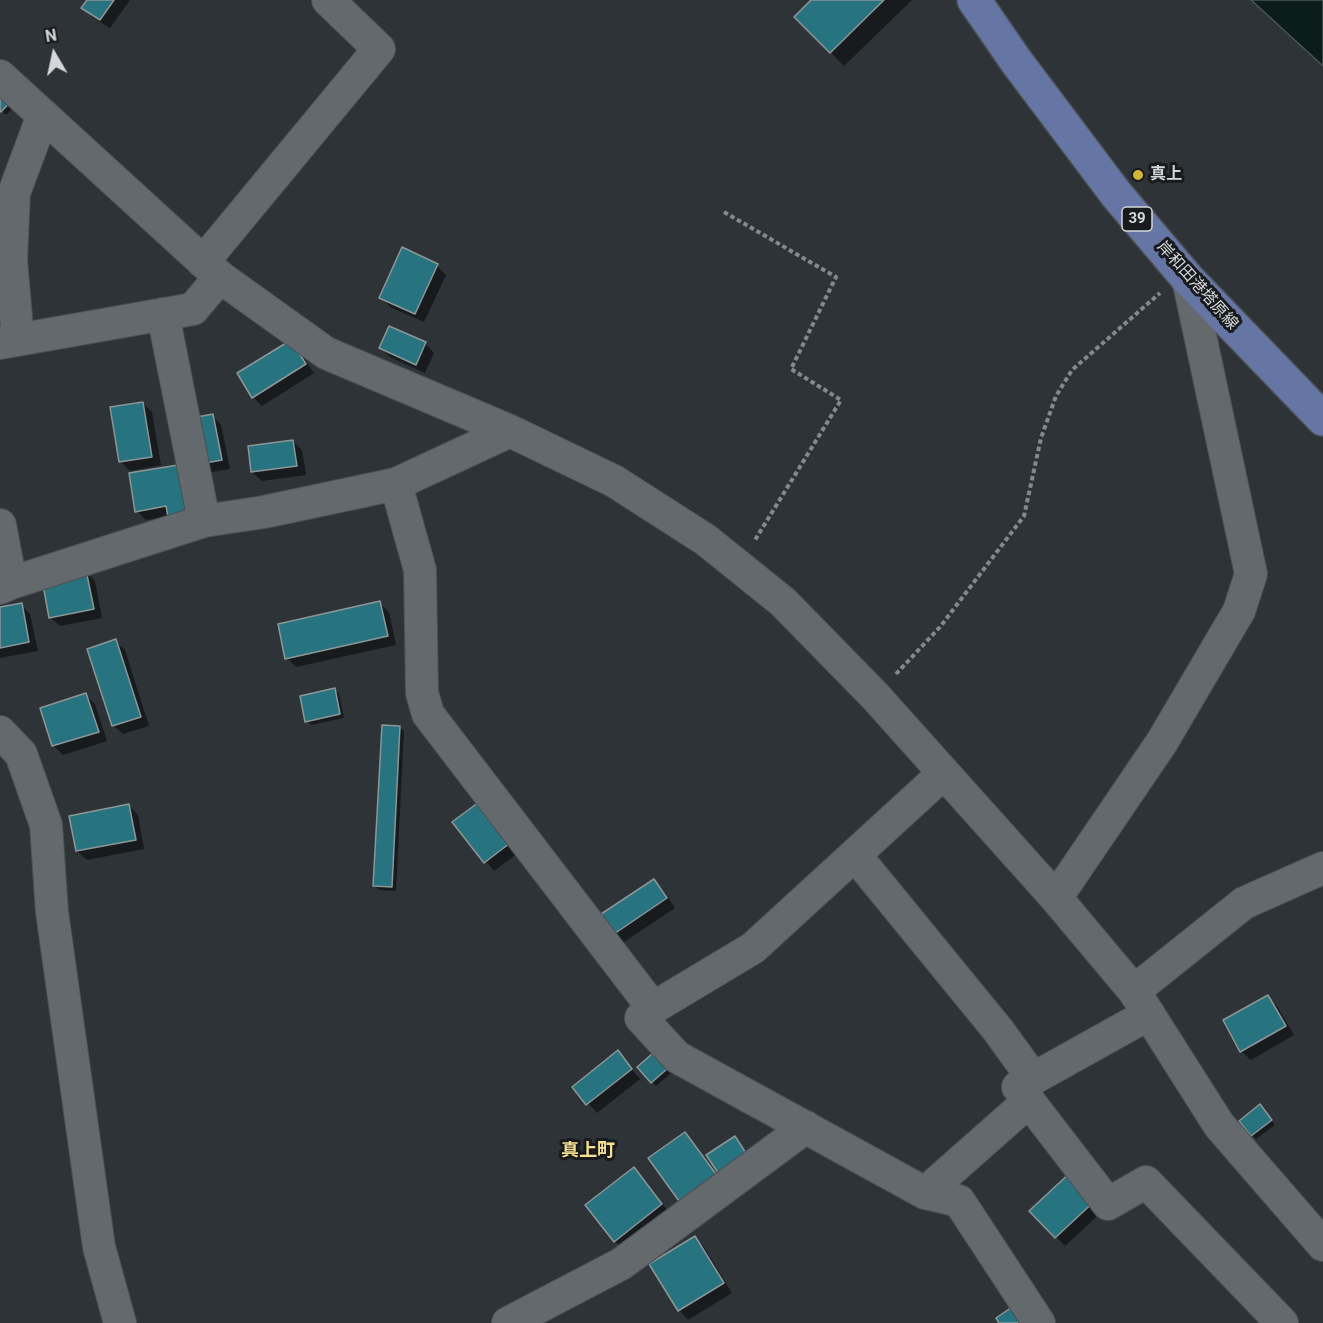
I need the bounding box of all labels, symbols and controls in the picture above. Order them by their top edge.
north arrow [24,24,84,84]
text: N [44,25,58,46]
place label: 真上 [1150,165,1182,185]
marker: 真上 [1131,168,1145,182]
road number: 39 [1122,207,1152,231]
street label: 岸和田港塔原線 [1152,238,1242,334]
district label: 真上町 [561,1140,615,1162]

